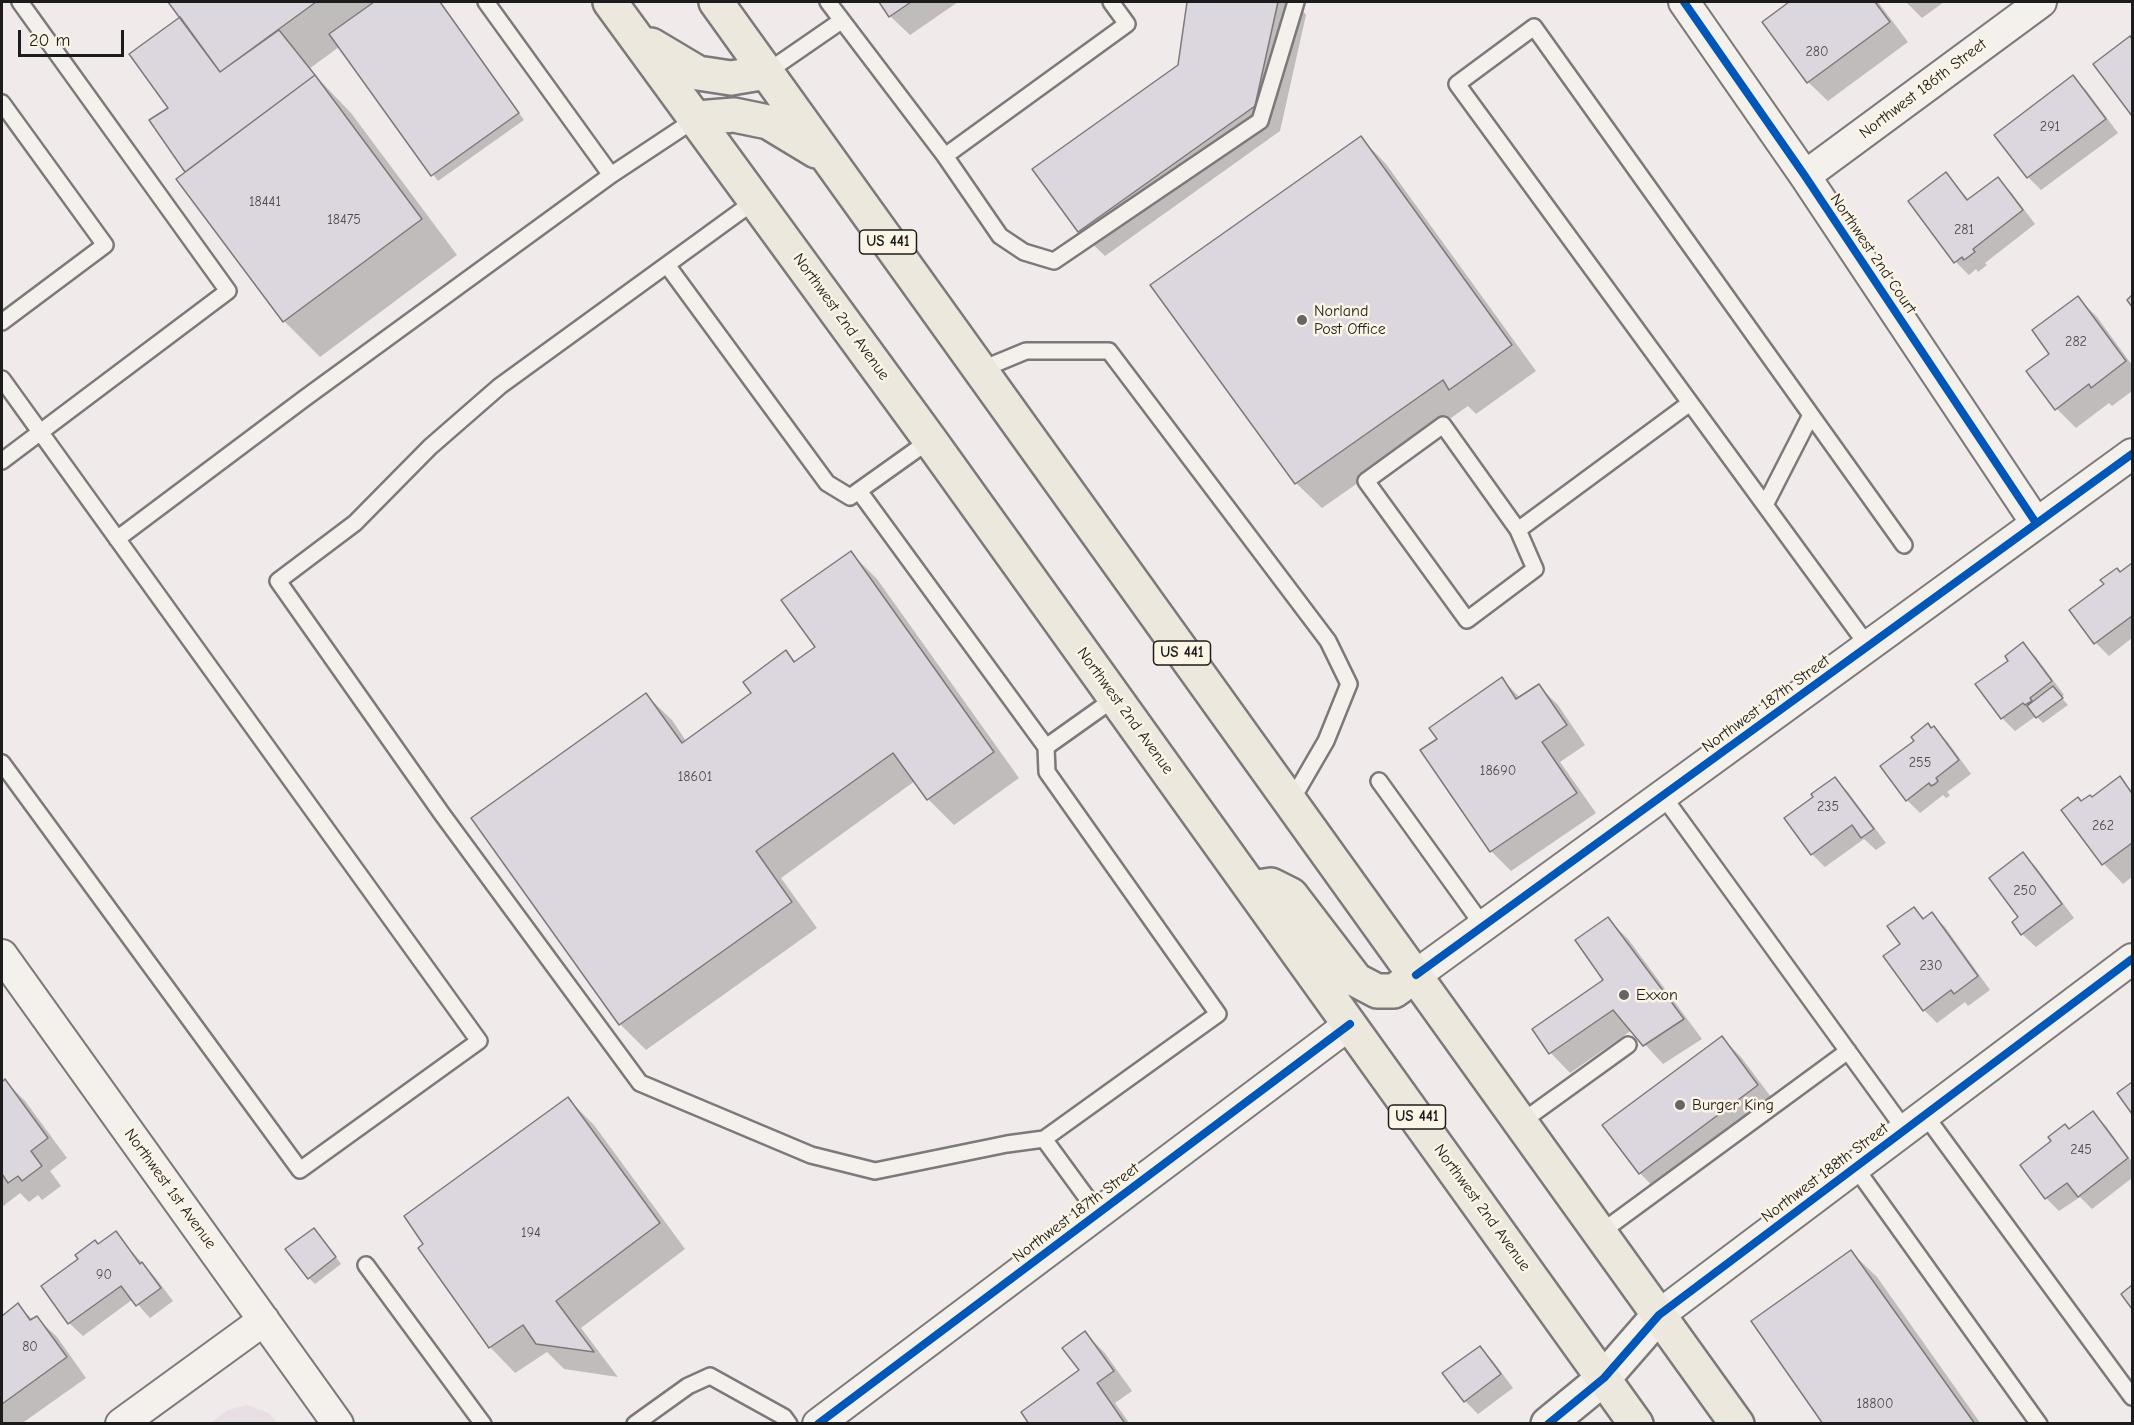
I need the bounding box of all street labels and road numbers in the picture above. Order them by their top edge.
street label: Northwest 186th Street [1856,35,1990,143]
street label: Northwest 2nd Court [1826,190,1920,318]
road number: US 441 [860,230,916,254]
street label: Northwest 2nd Avenue [789,250,893,384]
road number: US 441 [1154,641,1210,665]
street label: Northwest 2nd Avenue [1073,644,1177,778]
street label: Northwest 187th Street [1698,651,1834,757]
road number: US 441 [1388,1105,1446,1129]
street label: Northwest 188th Street [1758,1119,1892,1227]
street label: Northwest 1st Avenue [120,1125,220,1253]
street label: Northwest 2nd Avenue [1430,1141,1534,1275]
street label: Northwest 187th Street [1009,1159,1143,1267]

